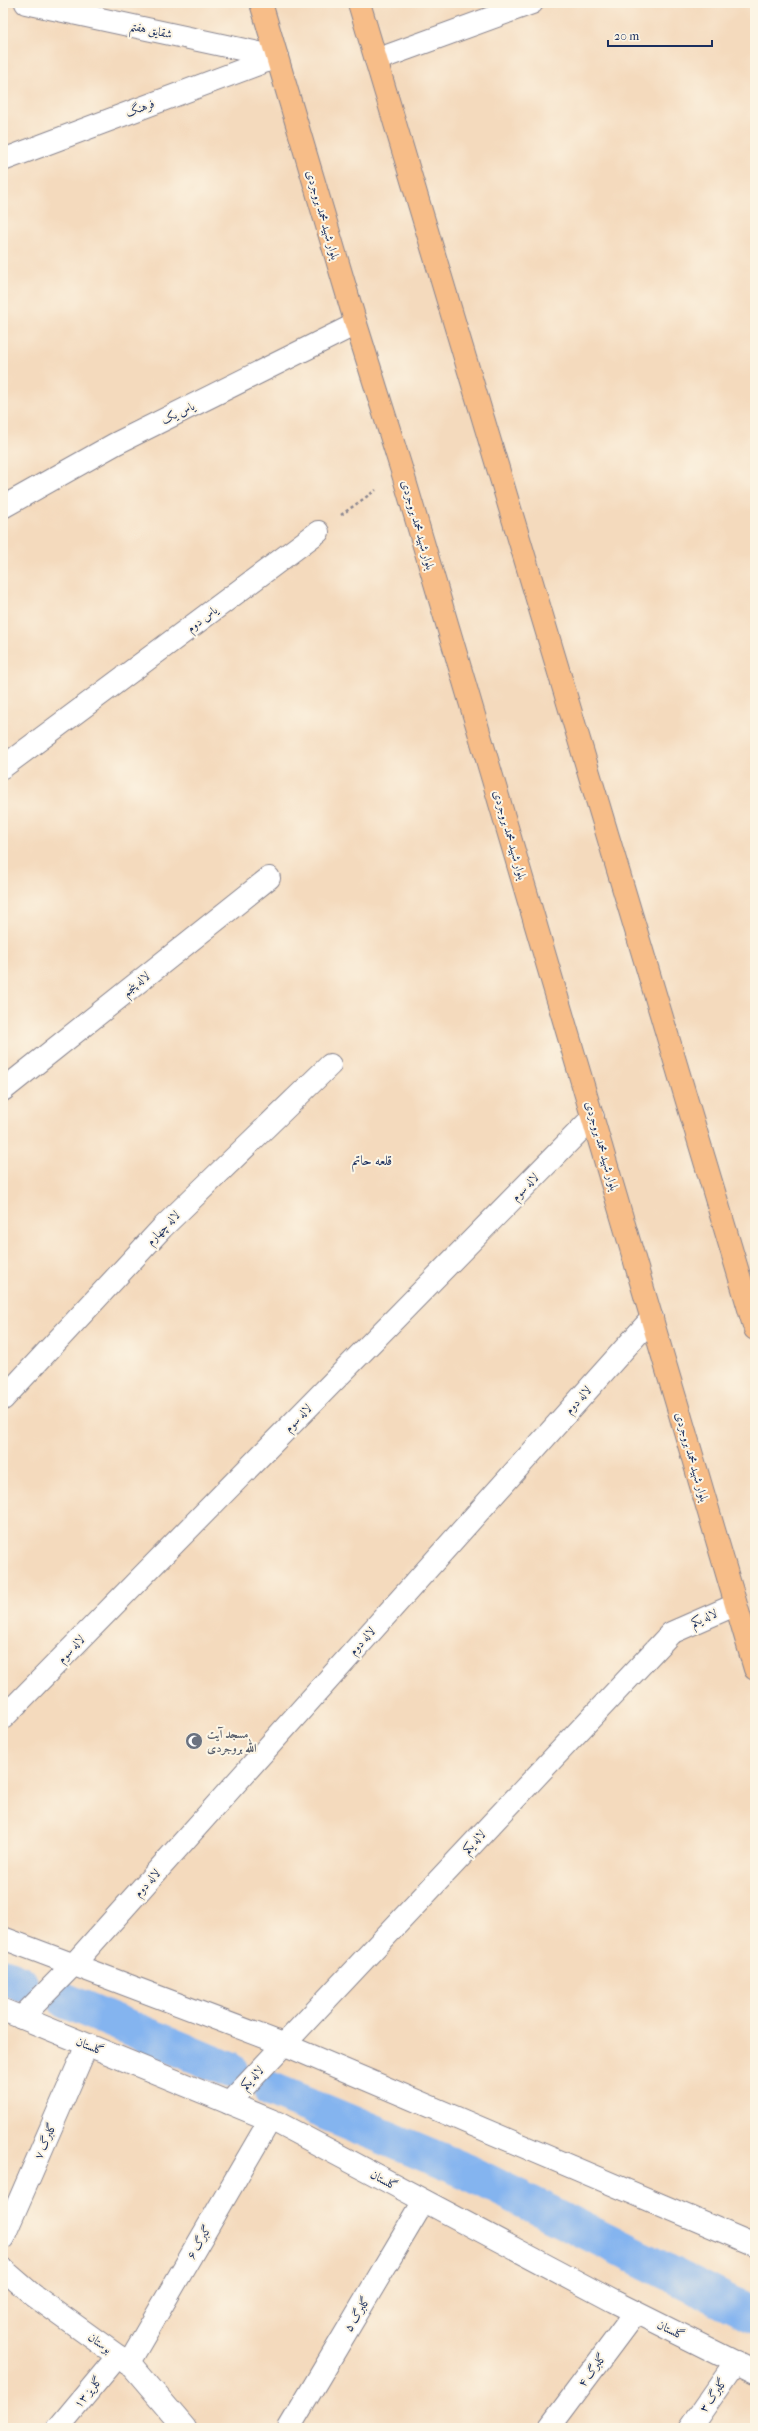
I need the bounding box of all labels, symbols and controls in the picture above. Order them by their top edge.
street label: شقایق هفتم [128,19,174,46]
scale bar [608,22,712,48]
text: 20 m [614,29,639,43]
street label: فرهنگ [123,95,157,121]
street label: بلوار شهید محمد بروجردی [303,169,342,262]
street label: یاس یک [159,399,198,428]
street label: بلوار شهید محمد بروجردی [398,479,437,572]
street label: یاس دوم [184,602,223,638]
street label: بلوار شهید محمد بروجردی [490,789,529,882]
street label: لاله پنجم [119,969,155,1002]
street label: بلوار شهید محمد بروجردی [582,1100,621,1193]
district label: قلعه حاتم [352,1152,392,1173]
street label: لاله سوم [508,1170,545,1207]
street label: لاله چهارم [143,1208,186,1251]
street label: لاله دوم [562,1383,597,1419]
street label: لاله سوم [281,1401,318,1438]
street label: بلوار شهید محمد بروجردی [672,1411,711,1504]
street label: لاله یکم [689,1606,721,1634]
street label: لاله دوم [346,1624,381,1660]
street label: لاله سوم [54,1632,91,1669]
place label: مسجد آیت الله بروجردی [207,1726,257,1756]
mosque icon: مسجد آیت الله بروجردی [184,1731,204,1751]
street label: لاله یکم [460,1827,492,1860]
street label: لاله دوم [131,1866,166,1902]
street label: گلستان [74,2033,106,2058]
street label: لاله یکم [238,2063,270,2096]
street label: گلبرگ ۷ [30,2120,60,2162]
street label: گلستان [368,2166,400,2193]
street label: گبرگ ۶ [184,2223,215,2262]
street label: گلبرگ ۵ [340,2294,374,2334]
street label: گلستان [655,2317,687,2343]
street label: بوستان [85,2330,115,2357]
street label: گلبرگ ۴ [574,2350,610,2390]
street label: گلریز ۱۳ [70,2373,106,2411]
street label: گلبرگ ۳ [695,2375,731,2415]

